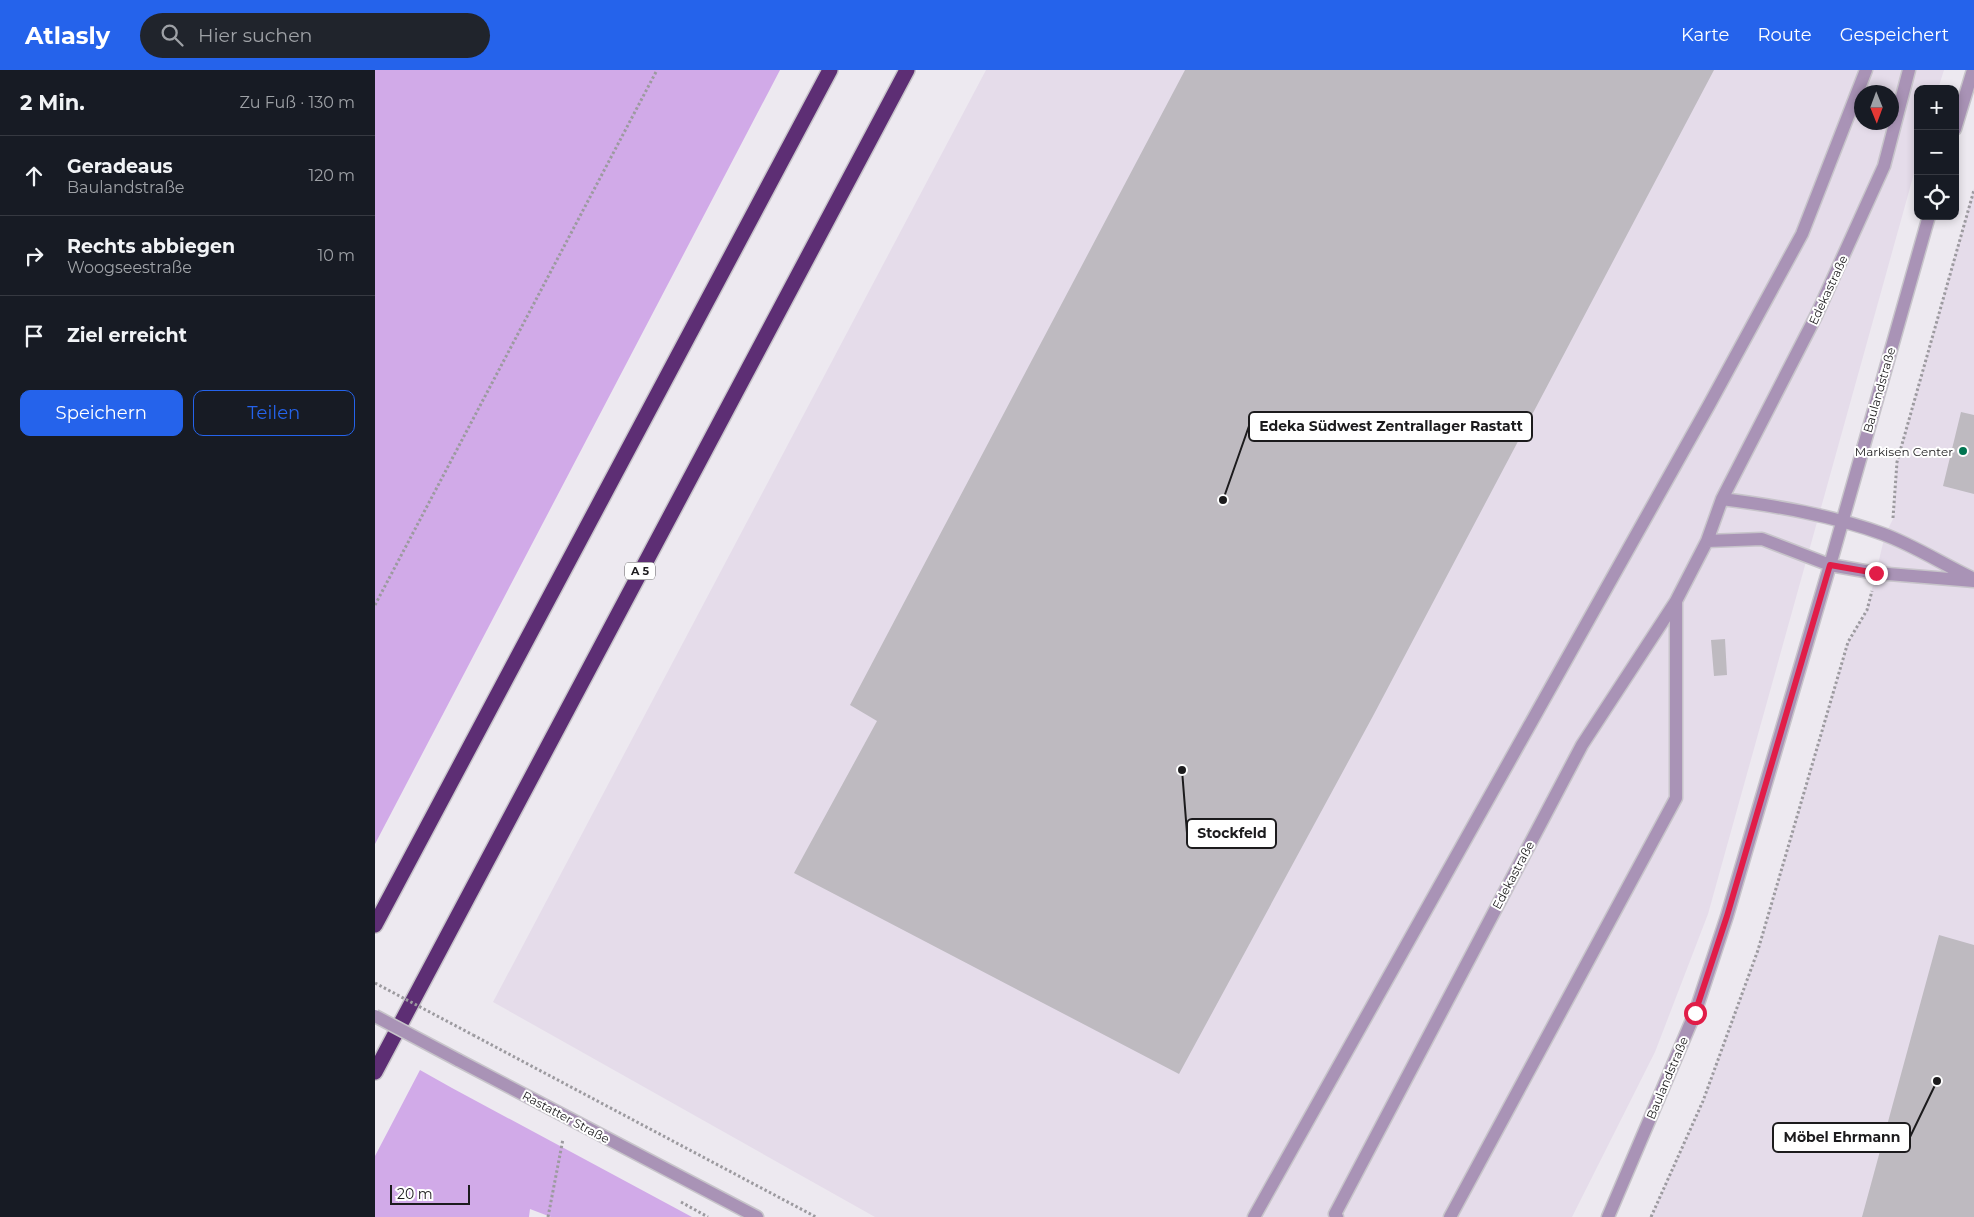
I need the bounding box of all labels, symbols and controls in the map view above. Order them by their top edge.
search box [140,13,490,58]
text: Atlasly [25,21,110,50]
icon: search [158,21,186,49]
text: Hier suchen [198,24,312,47]
text: Karte [1681,24,1729,46]
text: Route [1757,24,1812,46]
text: Gespeichert [1840,24,1949,46]
north arrow [1854,85,1899,130]
map controls [1914,85,1959,220]
button: + [1914,85,1959,130]
text: 2 Min. [20,90,85,115]
text: Zu Fuß · 130 m [240,93,355,112]
button: − [1914,130,1959,175]
text: Geradeaus [67,155,173,178]
icon: ahead [20,162,48,190]
text: 120 m [308,166,355,185]
button: locate [1914,175,1959,220]
text: Baulandstraße [67,178,185,197]
text: Rechts abbiegen [67,235,235,258]
icon: right [20,242,48,270]
text: 10 m [317,246,355,265]
street label: Edekastraße [1805,253,1851,327]
text: Woogseestraße [67,258,192,277]
icon: arrive [20,322,48,350]
text: Ziel erreicht [67,324,187,347]
street label: Baulandstraße [1860,346,1898,434]
button: Speichern [20,390,183,436]
button: Teilen [193,390,355,436]
callout: Edeka Südwest Zentrallager Rastatt [1249,412,1532,441]
text: Edeka Südwest Zentrallager Rastatt [1259,417,1523,435]
place label: Markisen Center [1855,444,1953,459]
marker: Markisen Center [1957,445,1969,457]
road number: A 5 [625,562,655,580]
route end [1865,562,1888,585]
callout: Stockfeld [1187,819,1276,848]
text: Stockfeld [1197,824,1267,842]
street label: Edekastraße [1489,838,1537,912]
route start [1684,1002,1707,1025]
street label: Baulandstraße [1643,1034,1691,1122]
street label: Rastatter Straße [520,1088,612,1146]
callout: Möbel Ehrmann [1773,1123,1910,1152]
text: Möbel Ehrmann [1784,1128,1900,1146]
scale bar [390,1182,470,1205]
text: 20 m [397,1185,433,1203]

